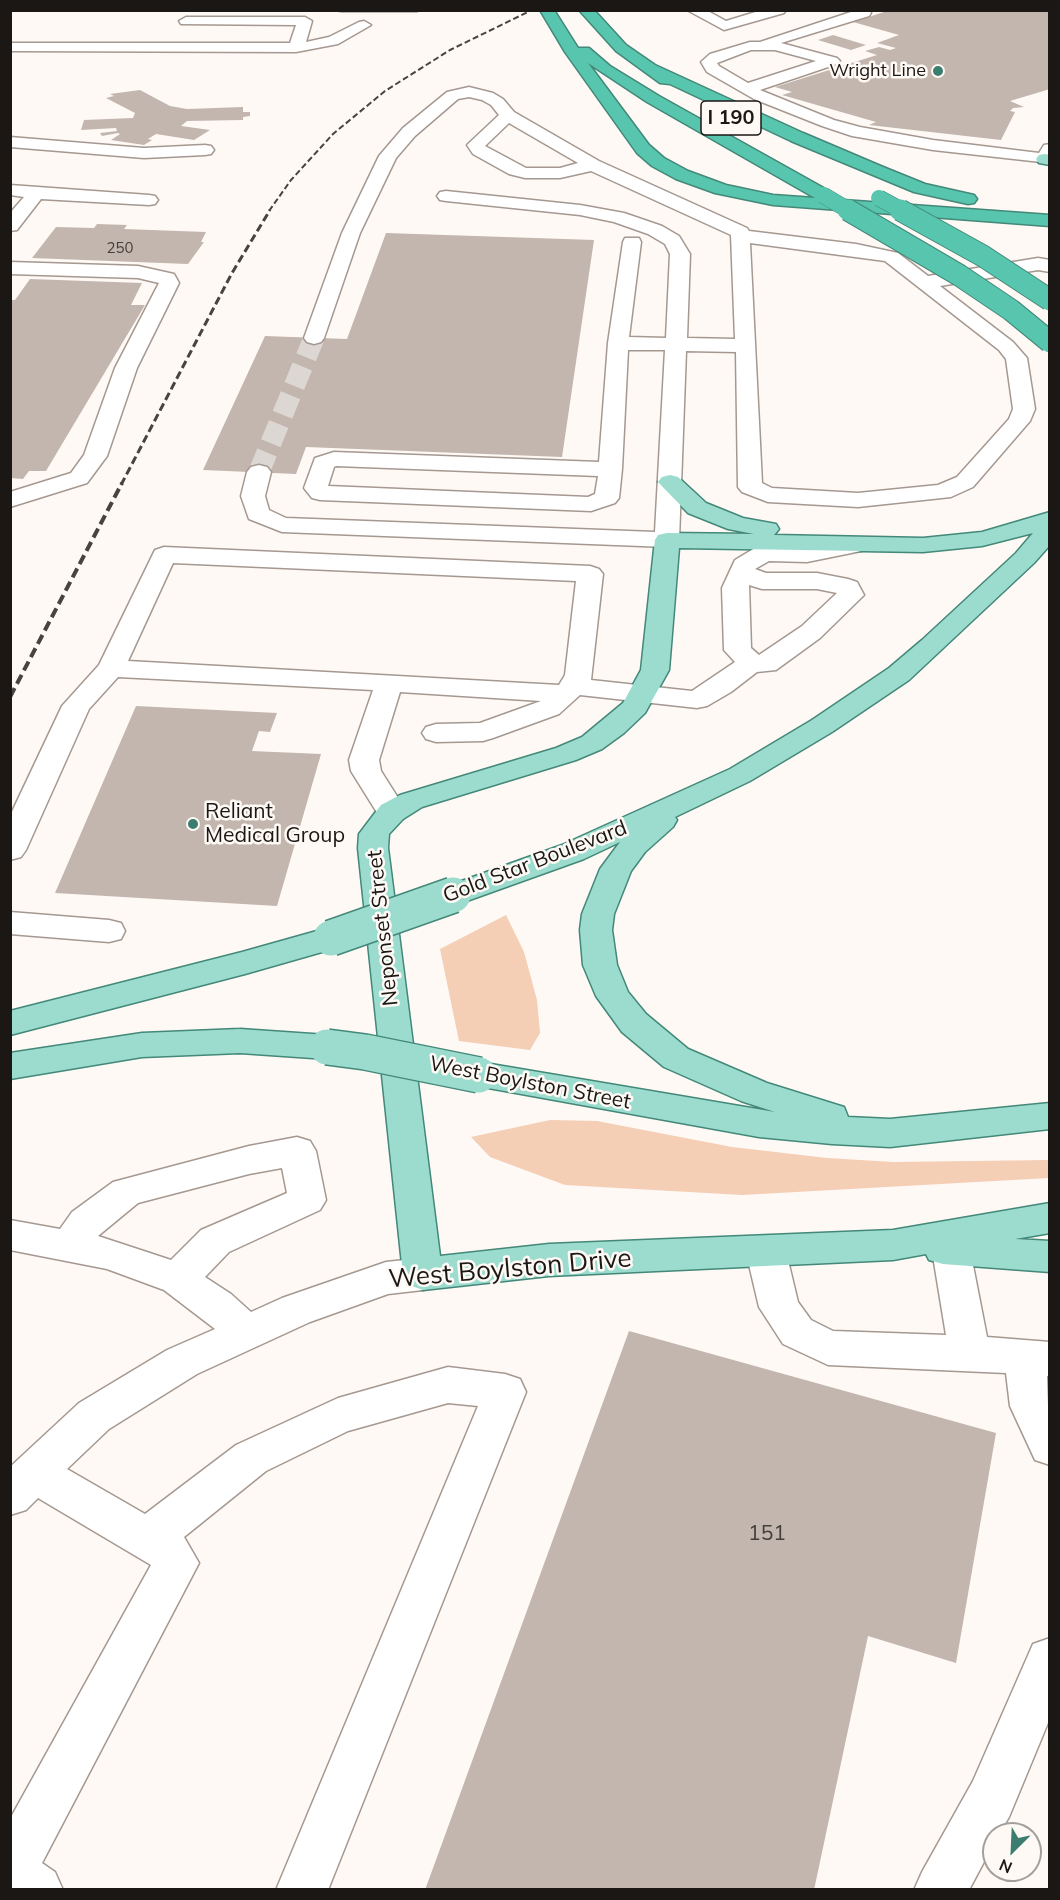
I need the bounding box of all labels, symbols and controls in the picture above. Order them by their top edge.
place label: Wright Line [829,60,926,82]
marker: Wright Line [931,64,945,78]
road number: I 190 [701,101,761,135]
house number: 250 [107,239,133,257]
place label: Reliant Medical Group [205,799,345,849]
street label: Gold Star Boulevard [440,815,630,909]
marker: Reliant Medical Group [186,817,200,831]
street label: Neponset Street [362,849,404,1007]
street label: West Boylston Street [427,1051,633,1115]
street label: West Boylston Drive [387,1243,633,1295]
house number: 151 [748,1521,786,1547]
north arrow [982,1822,1042,1882]
text: N [996,1855,1015,1878]

